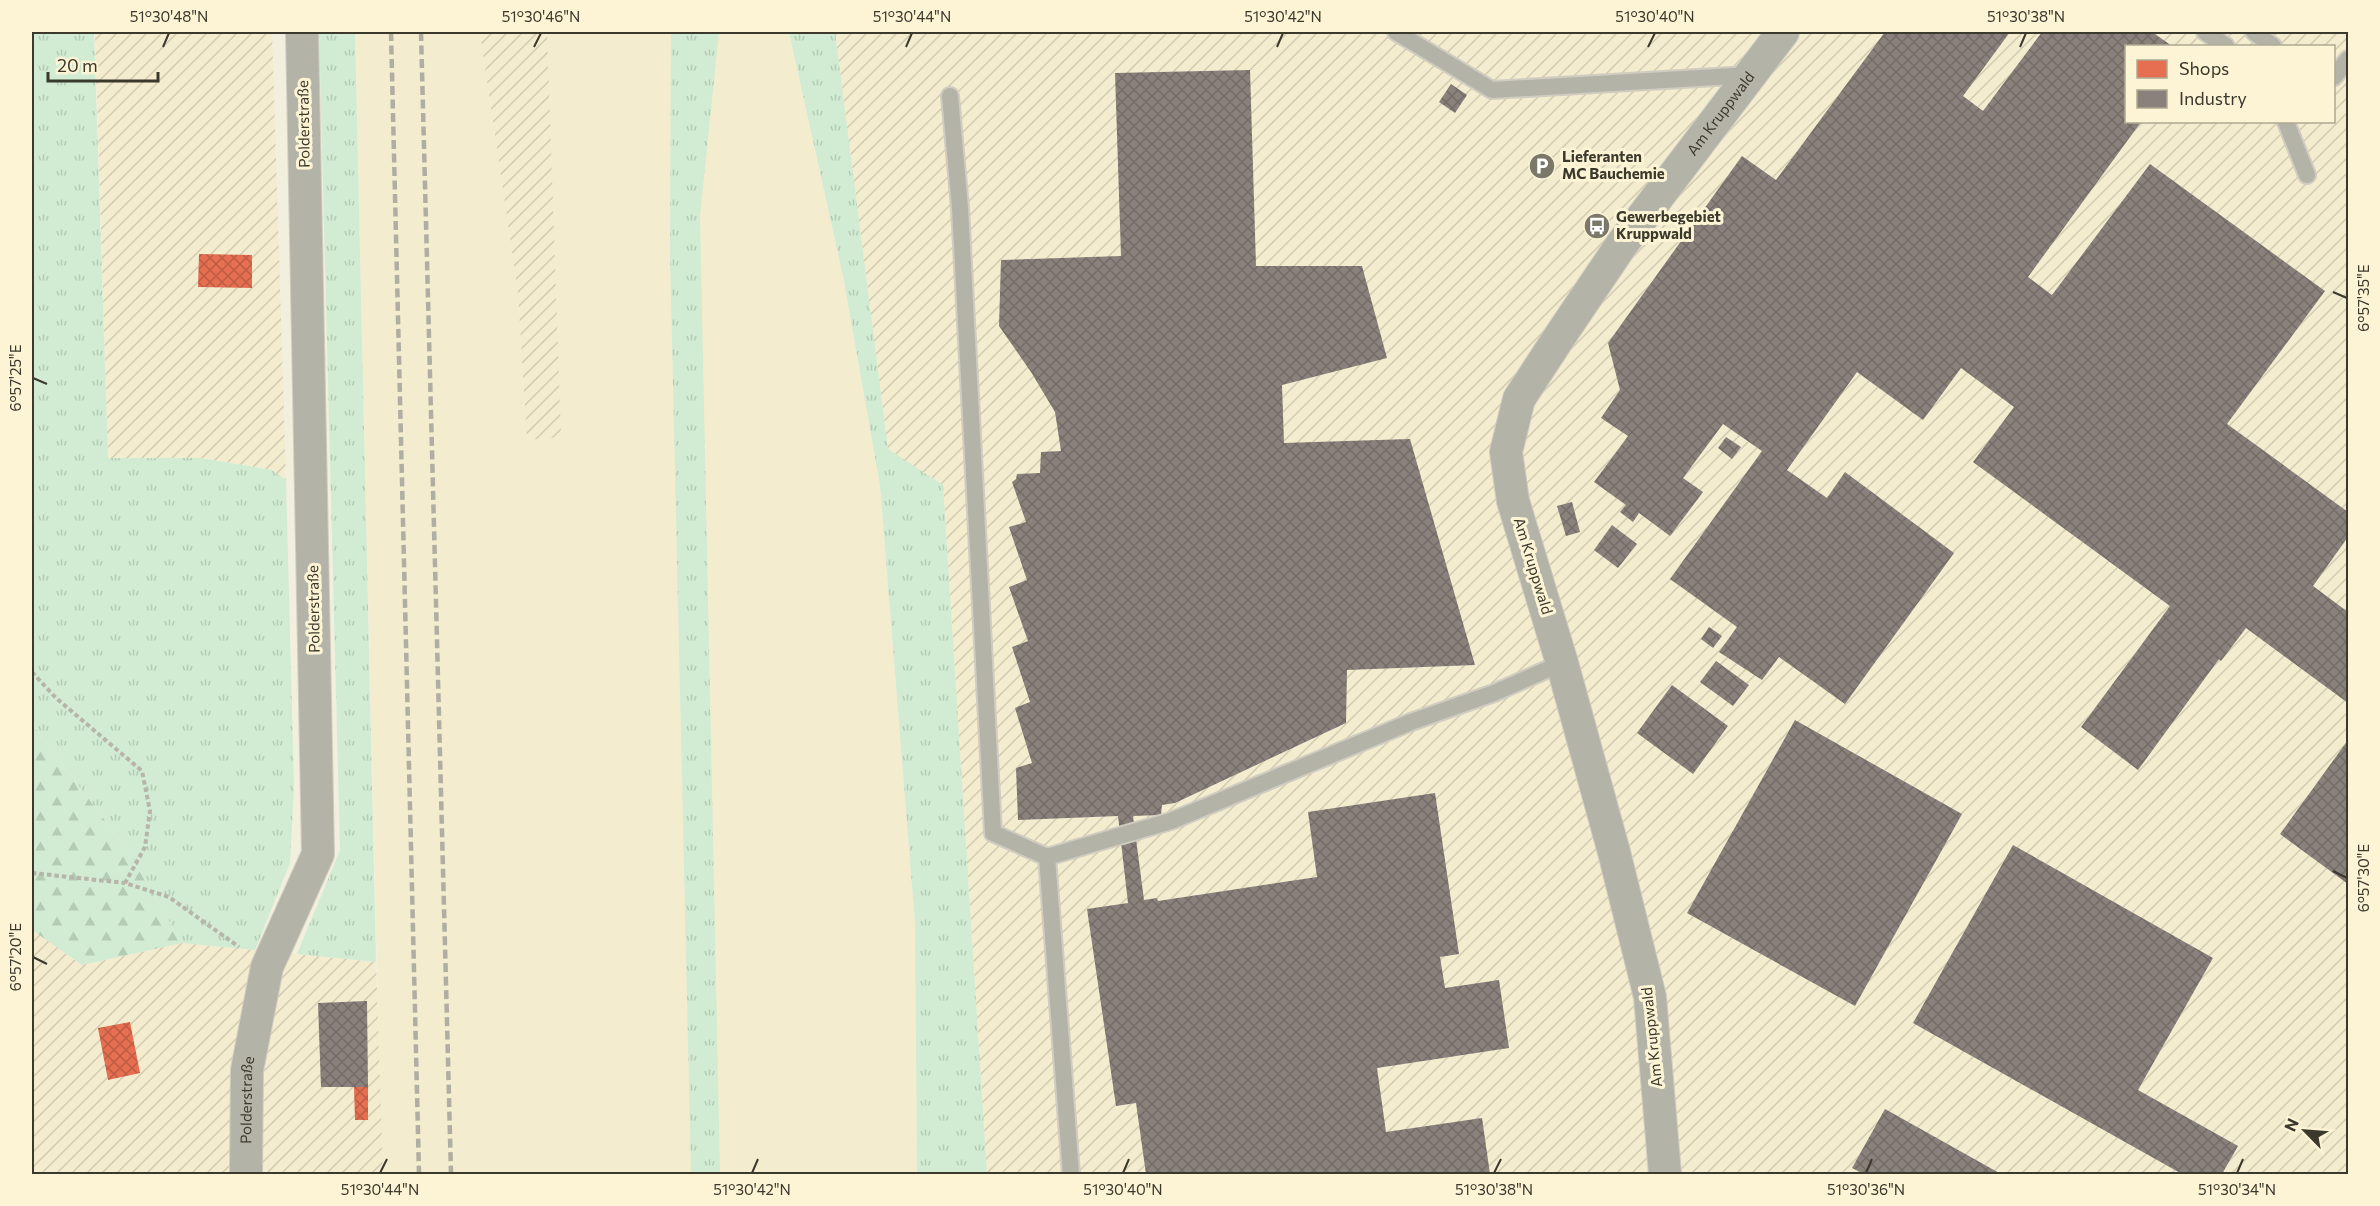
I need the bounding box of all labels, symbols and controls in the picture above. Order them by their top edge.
text: 51°30'48"N [130,7,208,25]
text: 51°30'46"N [502,7,580,25]
text: 51°30'44"N [873,7,951,25]
text: 51°30'42"N [1244,7,1322,25]
text: 51°30'40"N [1615,7,1695,25]
text: 51°30'38"N [1987,7,2065,25]
scale bar [48,45,158,83]
legend [2125,45,2335,123]
text: 20 m [57,54,98,76]
text: Shops [2179,57,2229,79]
street label: Am Kruppwald [1683,68,1758,159]
street label: Polderstraße [293,80,313,168]
text: Industry [2179,87,2247,109]
place label: Lieferanten MC Bauchemie [1562,147,1665,182]
parking icon: Lieferanten MC Bauchemie [1527,151,1557,181]
place label: Gewerbegebiet Kruppwald [1616,207,1721,242]
bus stop icon: Gewerbegebiet Kruppwald [1582,211,1612,241]
text: 6°57'35"E [2354,264,2372,332]
text: 6°57'25"E [6,344,24,412]
street label: Am Kruppwald [1511,515,1557,616]
street label: Polderstraße [303,565,323,653]
text: 6°57'30"E [2354,844,2372,912]
text: 6°57'20"E [6,923,24,991]
street label: Am Kruppwald [1637,986,1665,1088]
street label: Polderstraße [236,1054,258,1144]
north arrow [2275,1101,2335,1161]
text: N [2280,1115,2302,1134]
text: 51°30'44"N [341,1180,419,1198]
text: 51°30'42"N [713,1180,791,1198]
text: 51°30'40"N [1083,1180,1163,1198]
text: 51°30'38"N [1455,1180,1533,1198]
text: 51°30'36"N [1827,1180,1905,1198]
text: 51°30'34"N [2198,1180,2276,1198]

